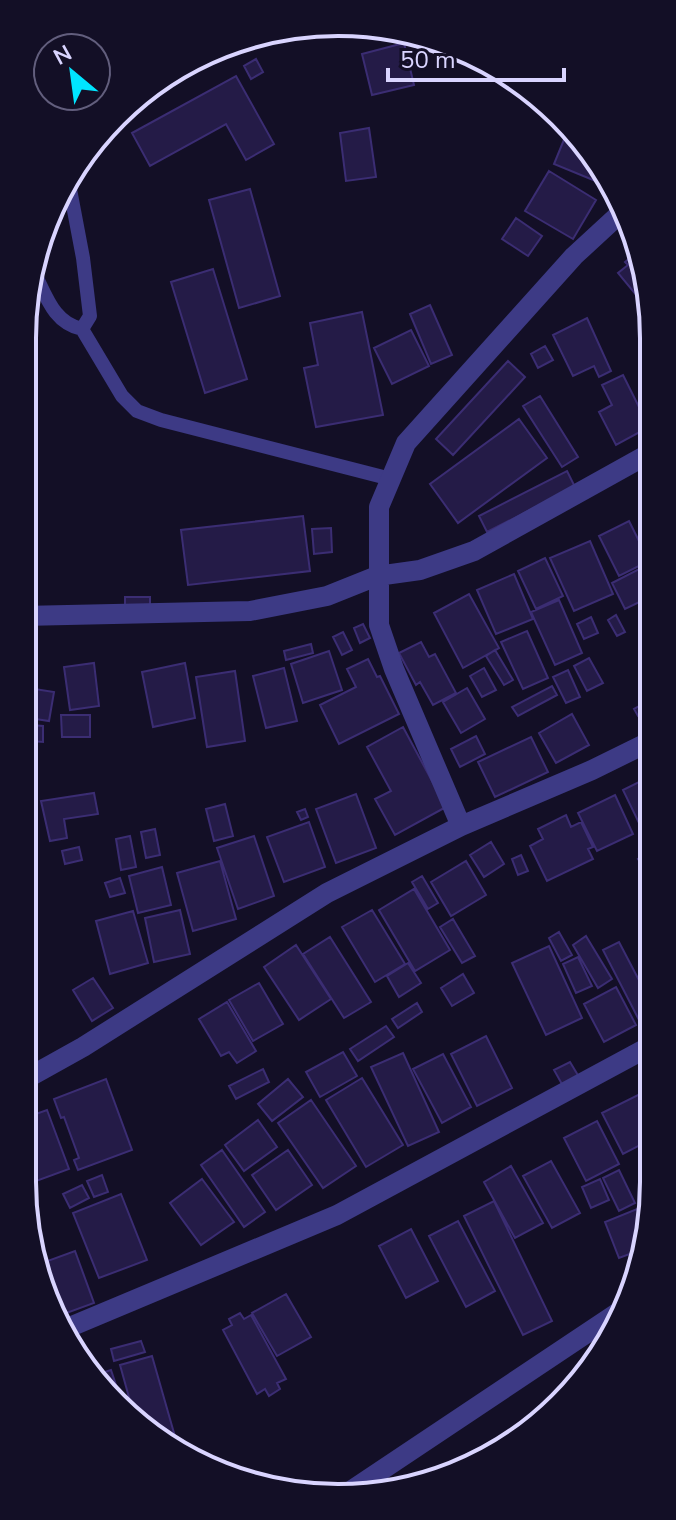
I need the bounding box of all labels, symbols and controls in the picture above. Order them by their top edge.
north arrow [32,32,112,112]
scale bar [388,32,564,82]
text: N [48,38,77,72]
text: 50 m [400,44,456,76]

